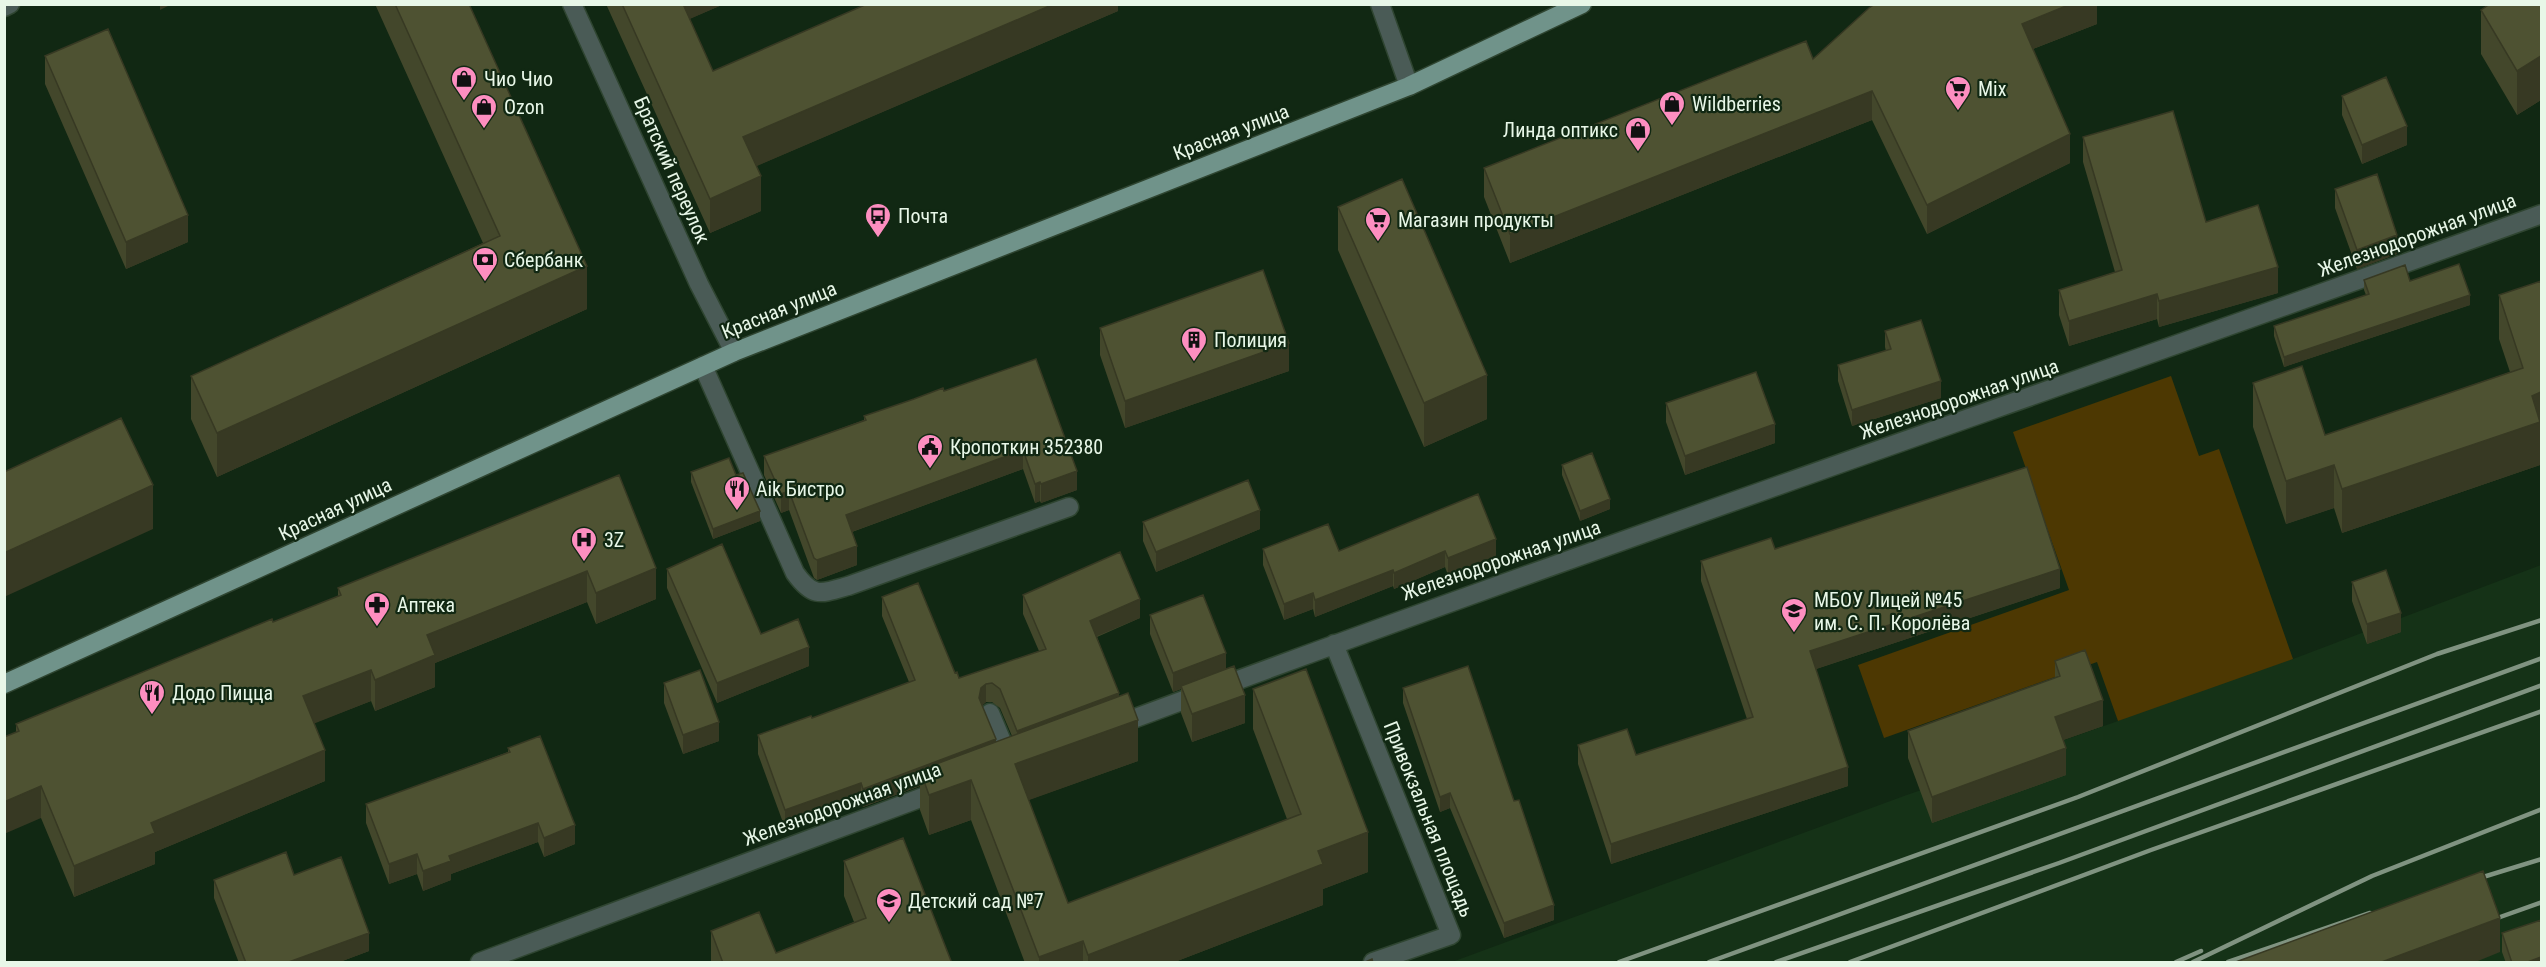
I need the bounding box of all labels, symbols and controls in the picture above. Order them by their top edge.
shop icon: Чио Чио [449,64,479,102]
place label: Чио Чио [484,67,553,91]
supermarket icon: Mix [1943,74,1973,112]
place label: Mix [1978,77,2007,101]
shop icon: Wildberries [1657,89,1687,127]
shop icon: Ozon [469,92,499,130]
place label: Wildberries [1692,92,1781,116]
street label: Братский переулок [629,93,715,248]
place label: Ozon [504,95,544,119]
street label: Красная улица [1170,99,1292,165]
shop icon: Линда оптикс [1623,115,1653,153]
place label: Линда оптикс [1503,118,1618,142]
street label: Железнодорожная улица [2315,188,2519,282]
bus stop icon: Почта [863,201,893,239]
place label: Почта [898,204,948,228]
supermarket icon: Магазин продукты [1363,205,1393,243]
place label: Магазин продукты [1398,208,1554,232]
bank icon: Сбербанк [470,245,500,283]
place label: Сбербанк [504,248,584,272]
street label: Красная улица [718,276,840,344]
building icon: Полиция [1179,325,1209,363]
place label: Полиция [1214,328,1287,352]
street label: Железнодорожная улица [1856,354,2062,444]
public building icon: Кропоткин 352380 [915,432,945,470]
place label: Кропоткин 352380 [950,435,1103,459]
street label: Красная улица [275,472,395,546]
restaurant icon: Aik Бистро [722,474,752,512]
place label: Aik Бистро [756,477,845,501]
street label: Железнодорожная улица [1398,515,1604,605]
hospital icon: 3Z [569,525,599,563]
place label: 3Z [604,528,624,552]
place label: МБОУ Лицей №45 им. С. П. Королёва [1814,588,1970,635]
pharmacy icon: Аптека [362,590,392,628]
place label: Аптека [397,593,455,617]
school or university icon: МБОУ Лицей №45 им. С. П. Королёва [1779,596,1809,634]
restaurant icon: Додо Пицца [137,678,167,716]
place label: Додо Пицца [172,681,273,705]
street label: Привокзальная площадь [1379,718,1479,920]
street label: Железнодорожная улица [740,757,944,851]
school or university icon: Детский сад №7 [874,886,904,924]
place label: Детский сад №7 [908,889,1044,913]

